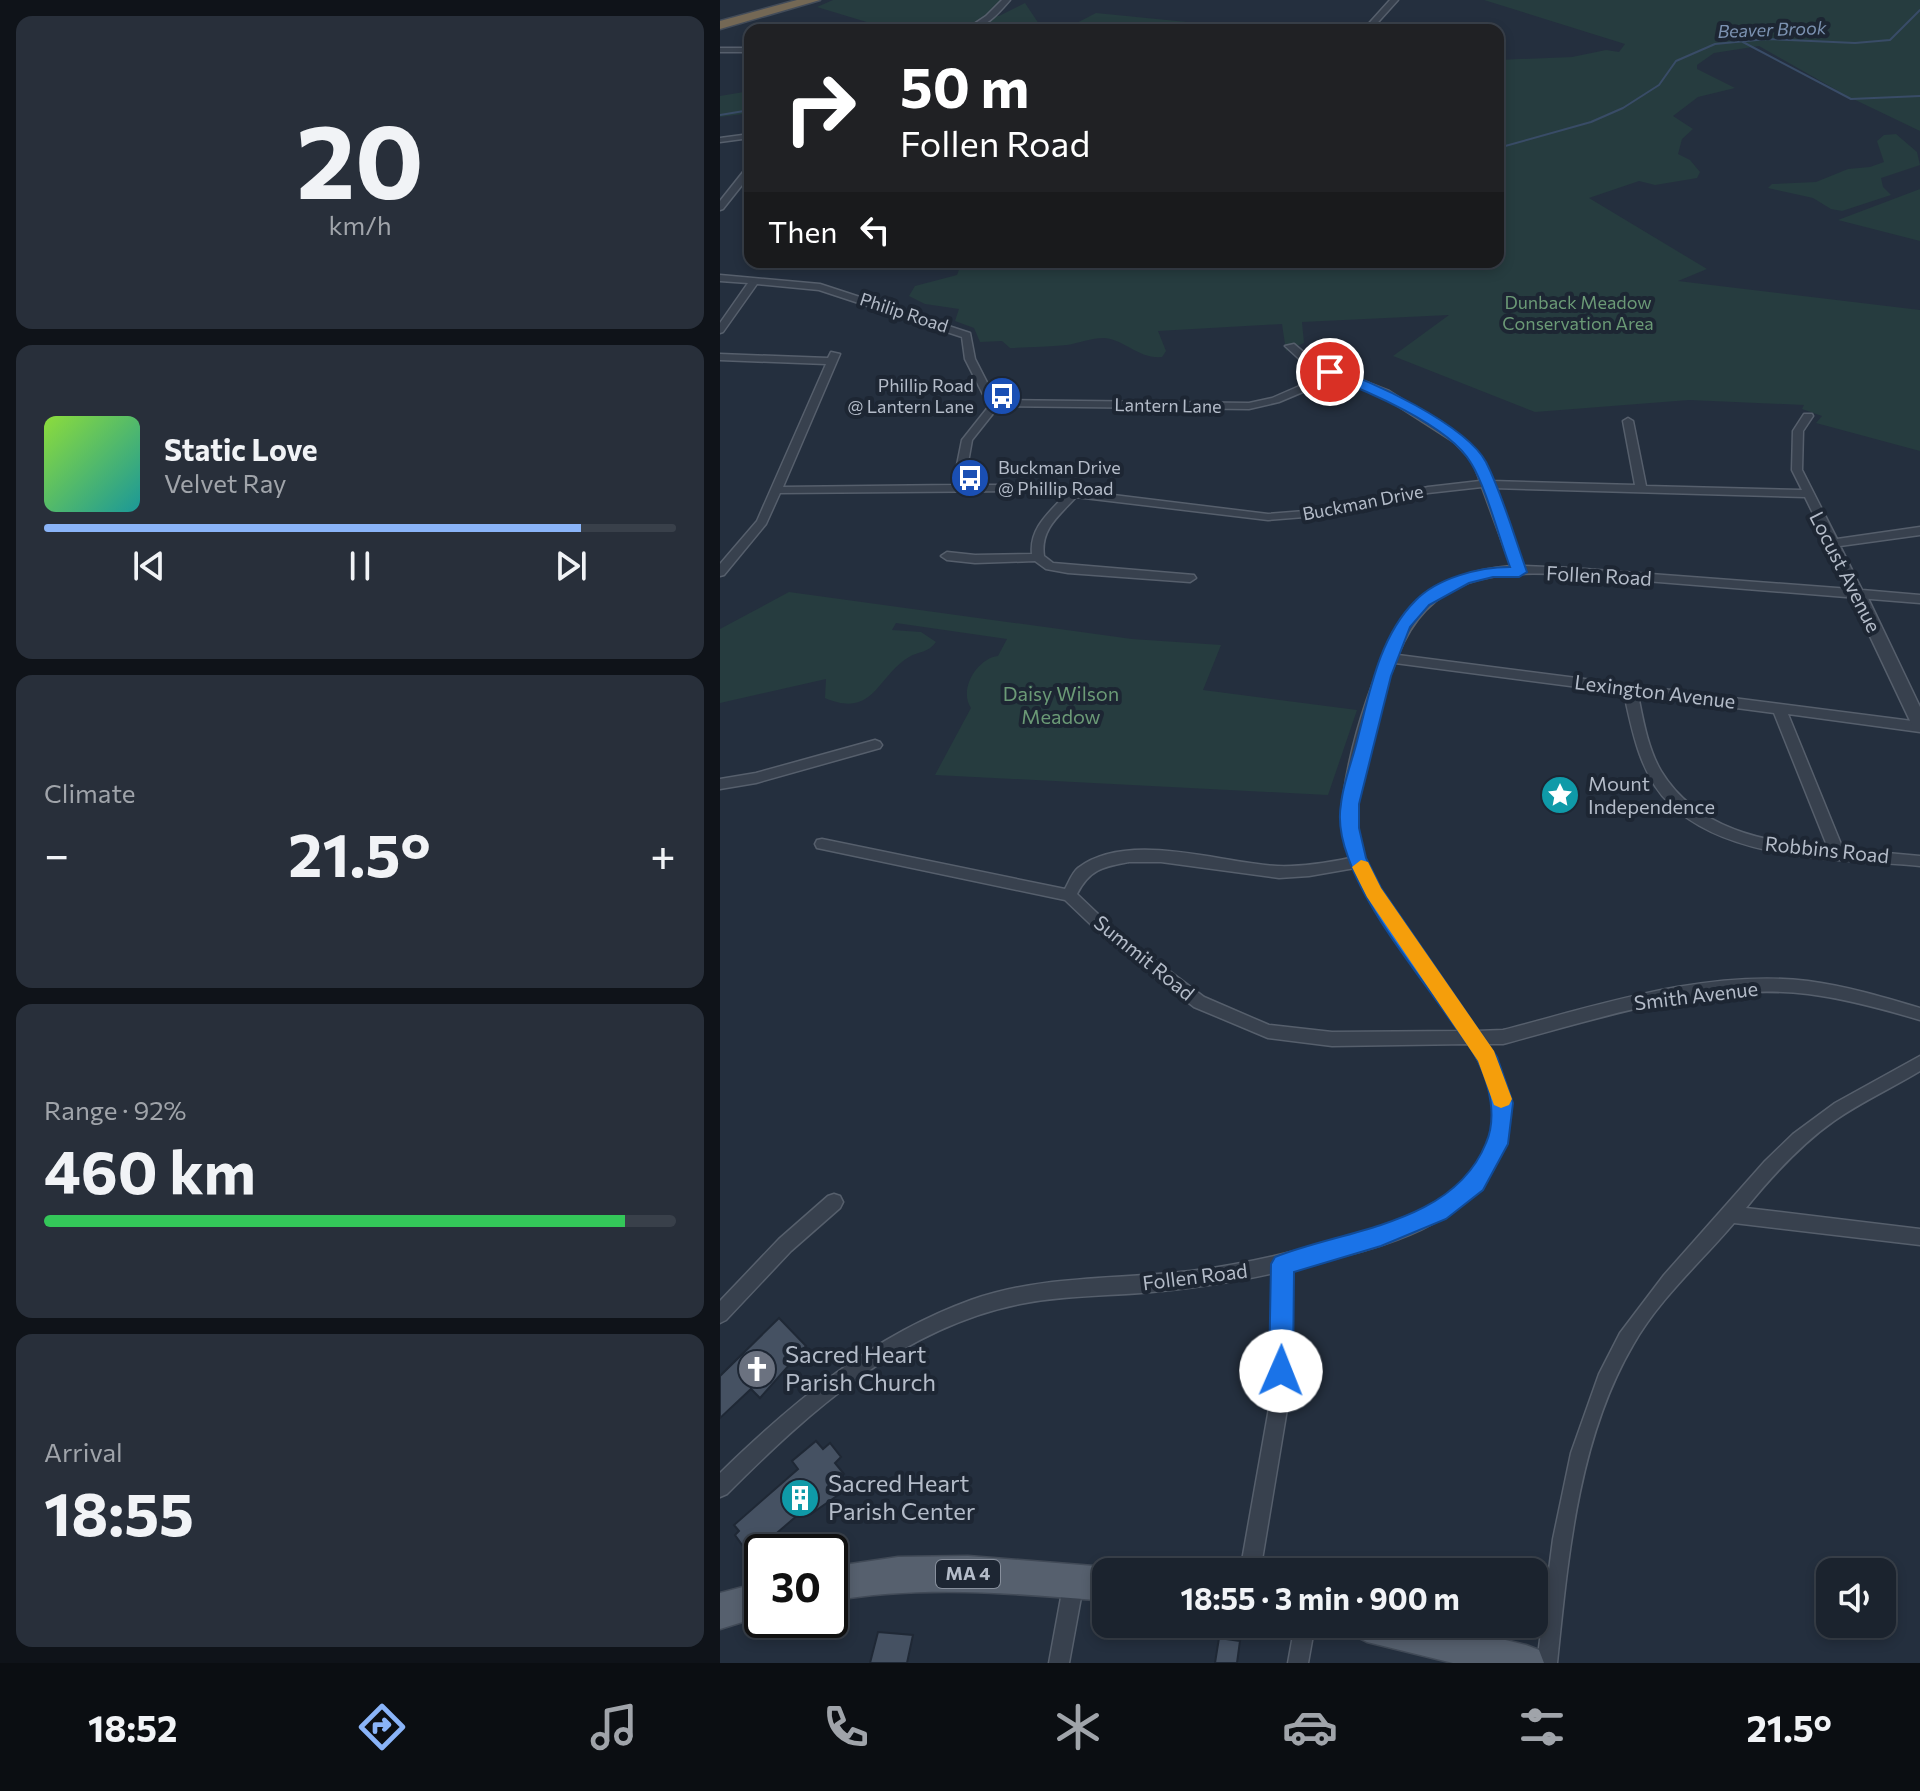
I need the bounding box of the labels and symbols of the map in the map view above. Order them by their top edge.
water label: Beaver Brook [1717,16,1828,42]
street label: Philip Road [857,287,951,337]
park label: Dunback Meadow Conservation Area [1502,291,1654,334]
pin [1296,338,1364,406]
place label: Phillip Road @ Lantern Lane [847,374,974,417]
bus stop icon: Phillip Road @ Lantern Lane [981,375,1023,417]
street label: Lantern Lane [1114,393,1222,417]
place label: Buckman Drive @ Phillip Road [998,456,1121,499]
bus stop icon: Buckman Drive @ Phillip Road [949,457,991,499]
street label: Buckman Drive [1300,480,1425,525]
street label: Locust Avenue [1805,507,1887,636]
street label: Follen Road [1546,560,1652,590]
street label: Lexington Avenue [1573,669,1737,713]
park label: Daisy Wilson Meadow [1003,681,1119,728]
place label: Mount Independence [1588,771,1715,818]
place icon: Mount Independence [1539,774,1581,816]
street label: Robbins Road [1764,831,1890,867]
street label: Summit Road [1090,910,1199,1005]
street label: Smith Avenue [1633,976,1759,1015]
street label: Follen Road [1141,1258,1249,1294]
position arrow [1239,1329,1323,1413]
place label: Sacred Heart Parish Church [785,1339,936,1396]
church icon: Sacred Heart Parish Church [736,1348,778,1390]
place label: Sacred Heart Parish Center [828,1468,976,1525]
building icon: Sacred Heart Parish Center [779,1477,821,1519]
speed limit sign: 30 [744,1534,848,1638]
road number: MA 4 [936,1560,1000,1588]

